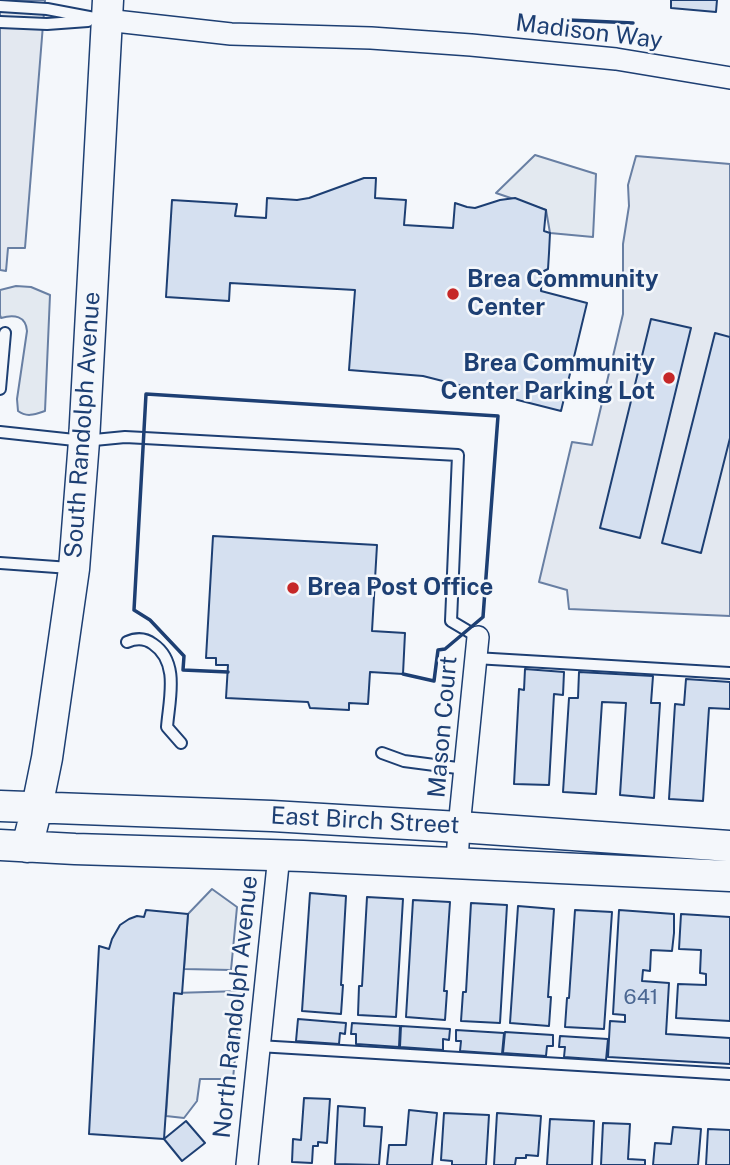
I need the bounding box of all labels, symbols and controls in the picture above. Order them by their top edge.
street label: Madison Way [514,9,664,55]
place label: Brea Community Center [467,266,659,322]
marker: Brea Community Center [445,286,461,302]
street label: South Randolph Avenue [59,291,107,559]
place label: Brea Community Center Parking Lot [440,350,655,406]
marker: Brea Community Center Parking Lot [661,370,677,386]
place label: Brea Post Office [307,574,493,602]
marker: Brea Post Office [285,580,301,596]
street label: Mason Court [422,655,464,799]
street label: East Birch Street [270,802,460,840]
street label: North Randolph Avenue [208,874,264,1140]
house number: 641 [624,985,658,1011]

